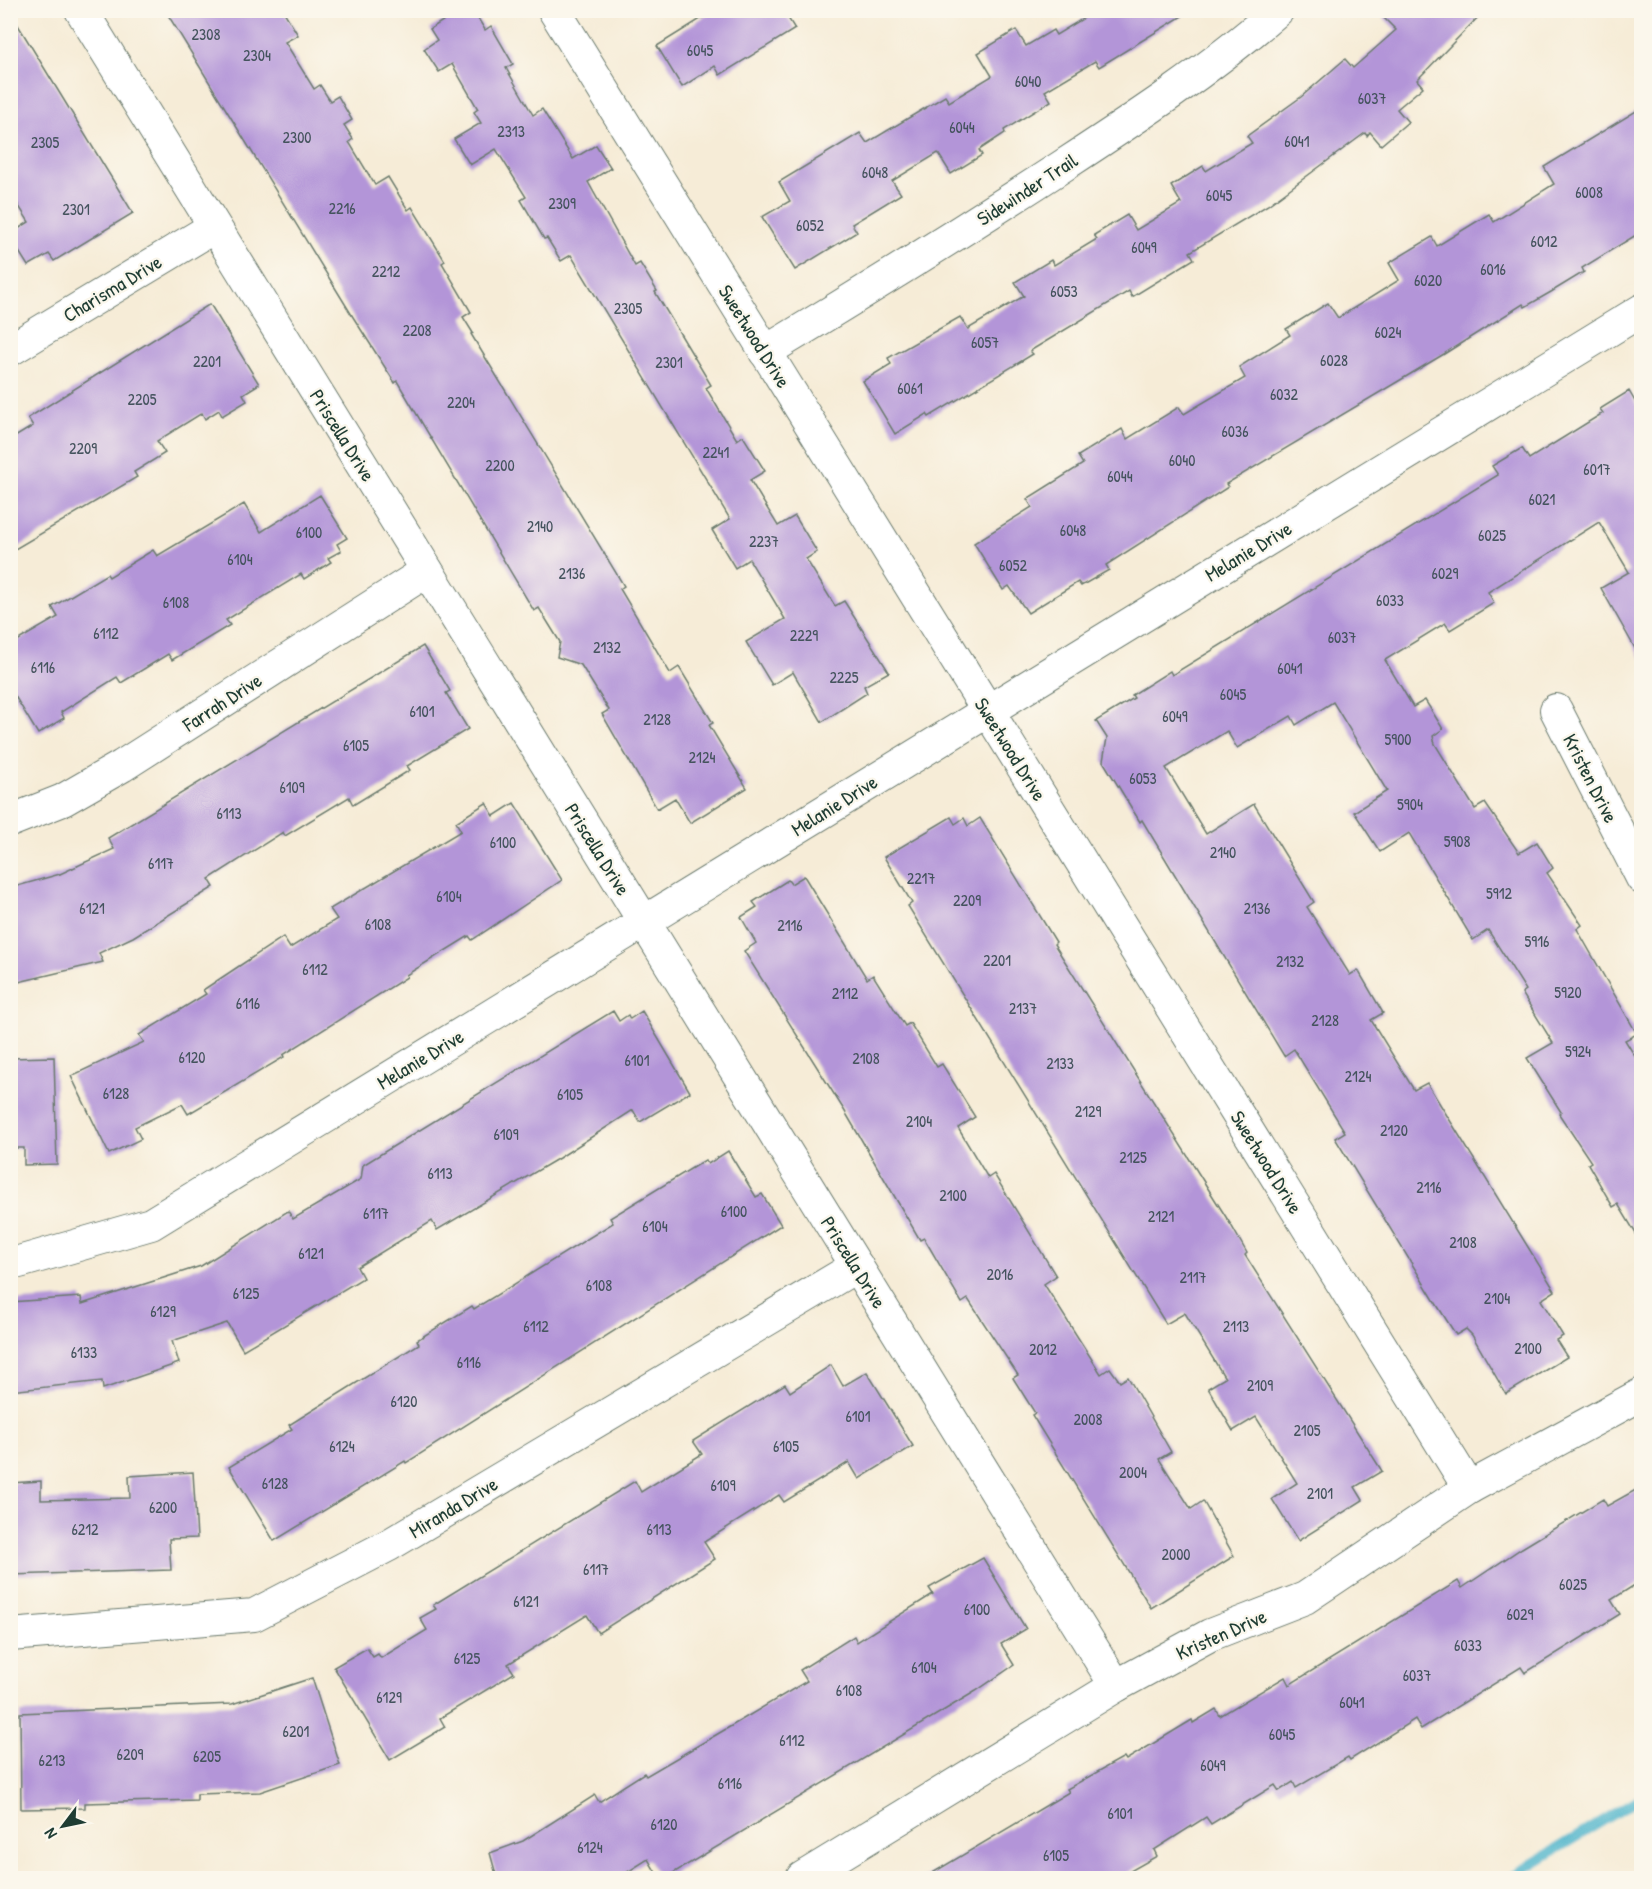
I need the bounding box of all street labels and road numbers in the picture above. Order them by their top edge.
street label: Sidewinder Trail [971,146,1083,232]
street label: Charisma Drive [58,248,166,328]
street label: Sweetwood Drive [713,279,797,393]
street label: Priscella Drive [304,384,382,486]
street label: Melanie Drive [1200,514,1296,587]
street label: Farrah Drive [176,666,267,738]
street label: Sweetwood Drive [969,692,1053,806]
street label: Kristen Drive [1557,729,1625,827]
street label: Melanie Drive [786,768,882,842]
street label: Priscella Drive [559,798,637,900]
street label: Melanie Drive [372,1022,468,1095]
street label: Sweetwood Drive [1225,1105,1309,1219]
street label: Priscella Drive [815,1211,893,1313]
street label: Miranda Drive [404,1470,502,1544]
street label: Kristen Drive [1171,1602,1271,1666]

